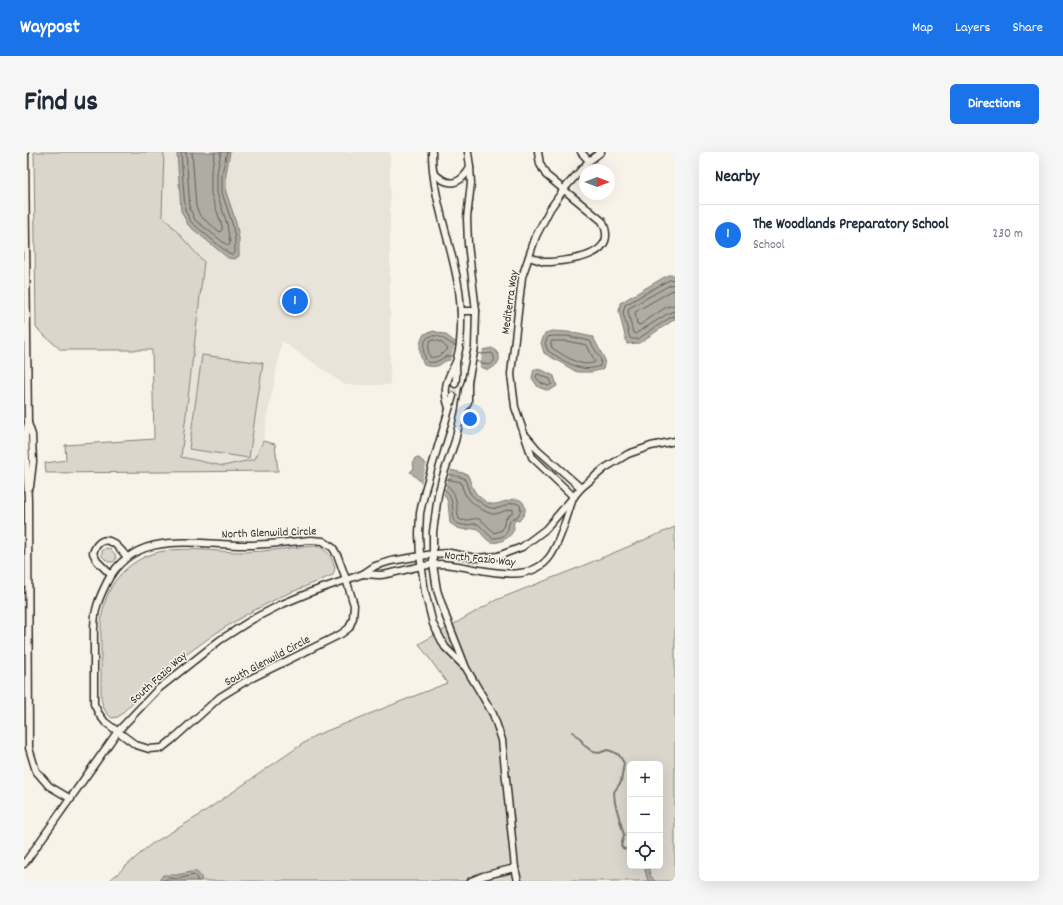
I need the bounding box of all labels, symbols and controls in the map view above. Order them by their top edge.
text: Waypost [20,15,80,42]
text: Map [912,18,933,38]
text: Layers [955,18,990,38]
text: Share [1012,18,1043,38]
text: Find us [24,84,98,124]
button: Directions [950,84,1039,124]
north arrow [579,164,615,200]
text: Nearby [715,166,759,190]
text: The Woodlands Preparatory School [753,214,948,236]
text: 1 [727,225,729,244]
text: 230 m [993,225,1023,244]
text: School [753,236,785,255]
street label: Mediterra Way [498,268,524,335]
pin: 1 [282,286,308,316]
your location [460,409,480,429]
street label: North Glenwild Circle [221,523,317,544]
street label: North Fazio Way [443,547,517,572]
street label: South Glenwild Circle [222,632,314,691]
street label: South Fazio Way [127,647,192,708]
map controls [627,761,663,869]
button: + [627,761,663,797]
button: − [627,797,663,833]
button: locate [627,833,663,869]

